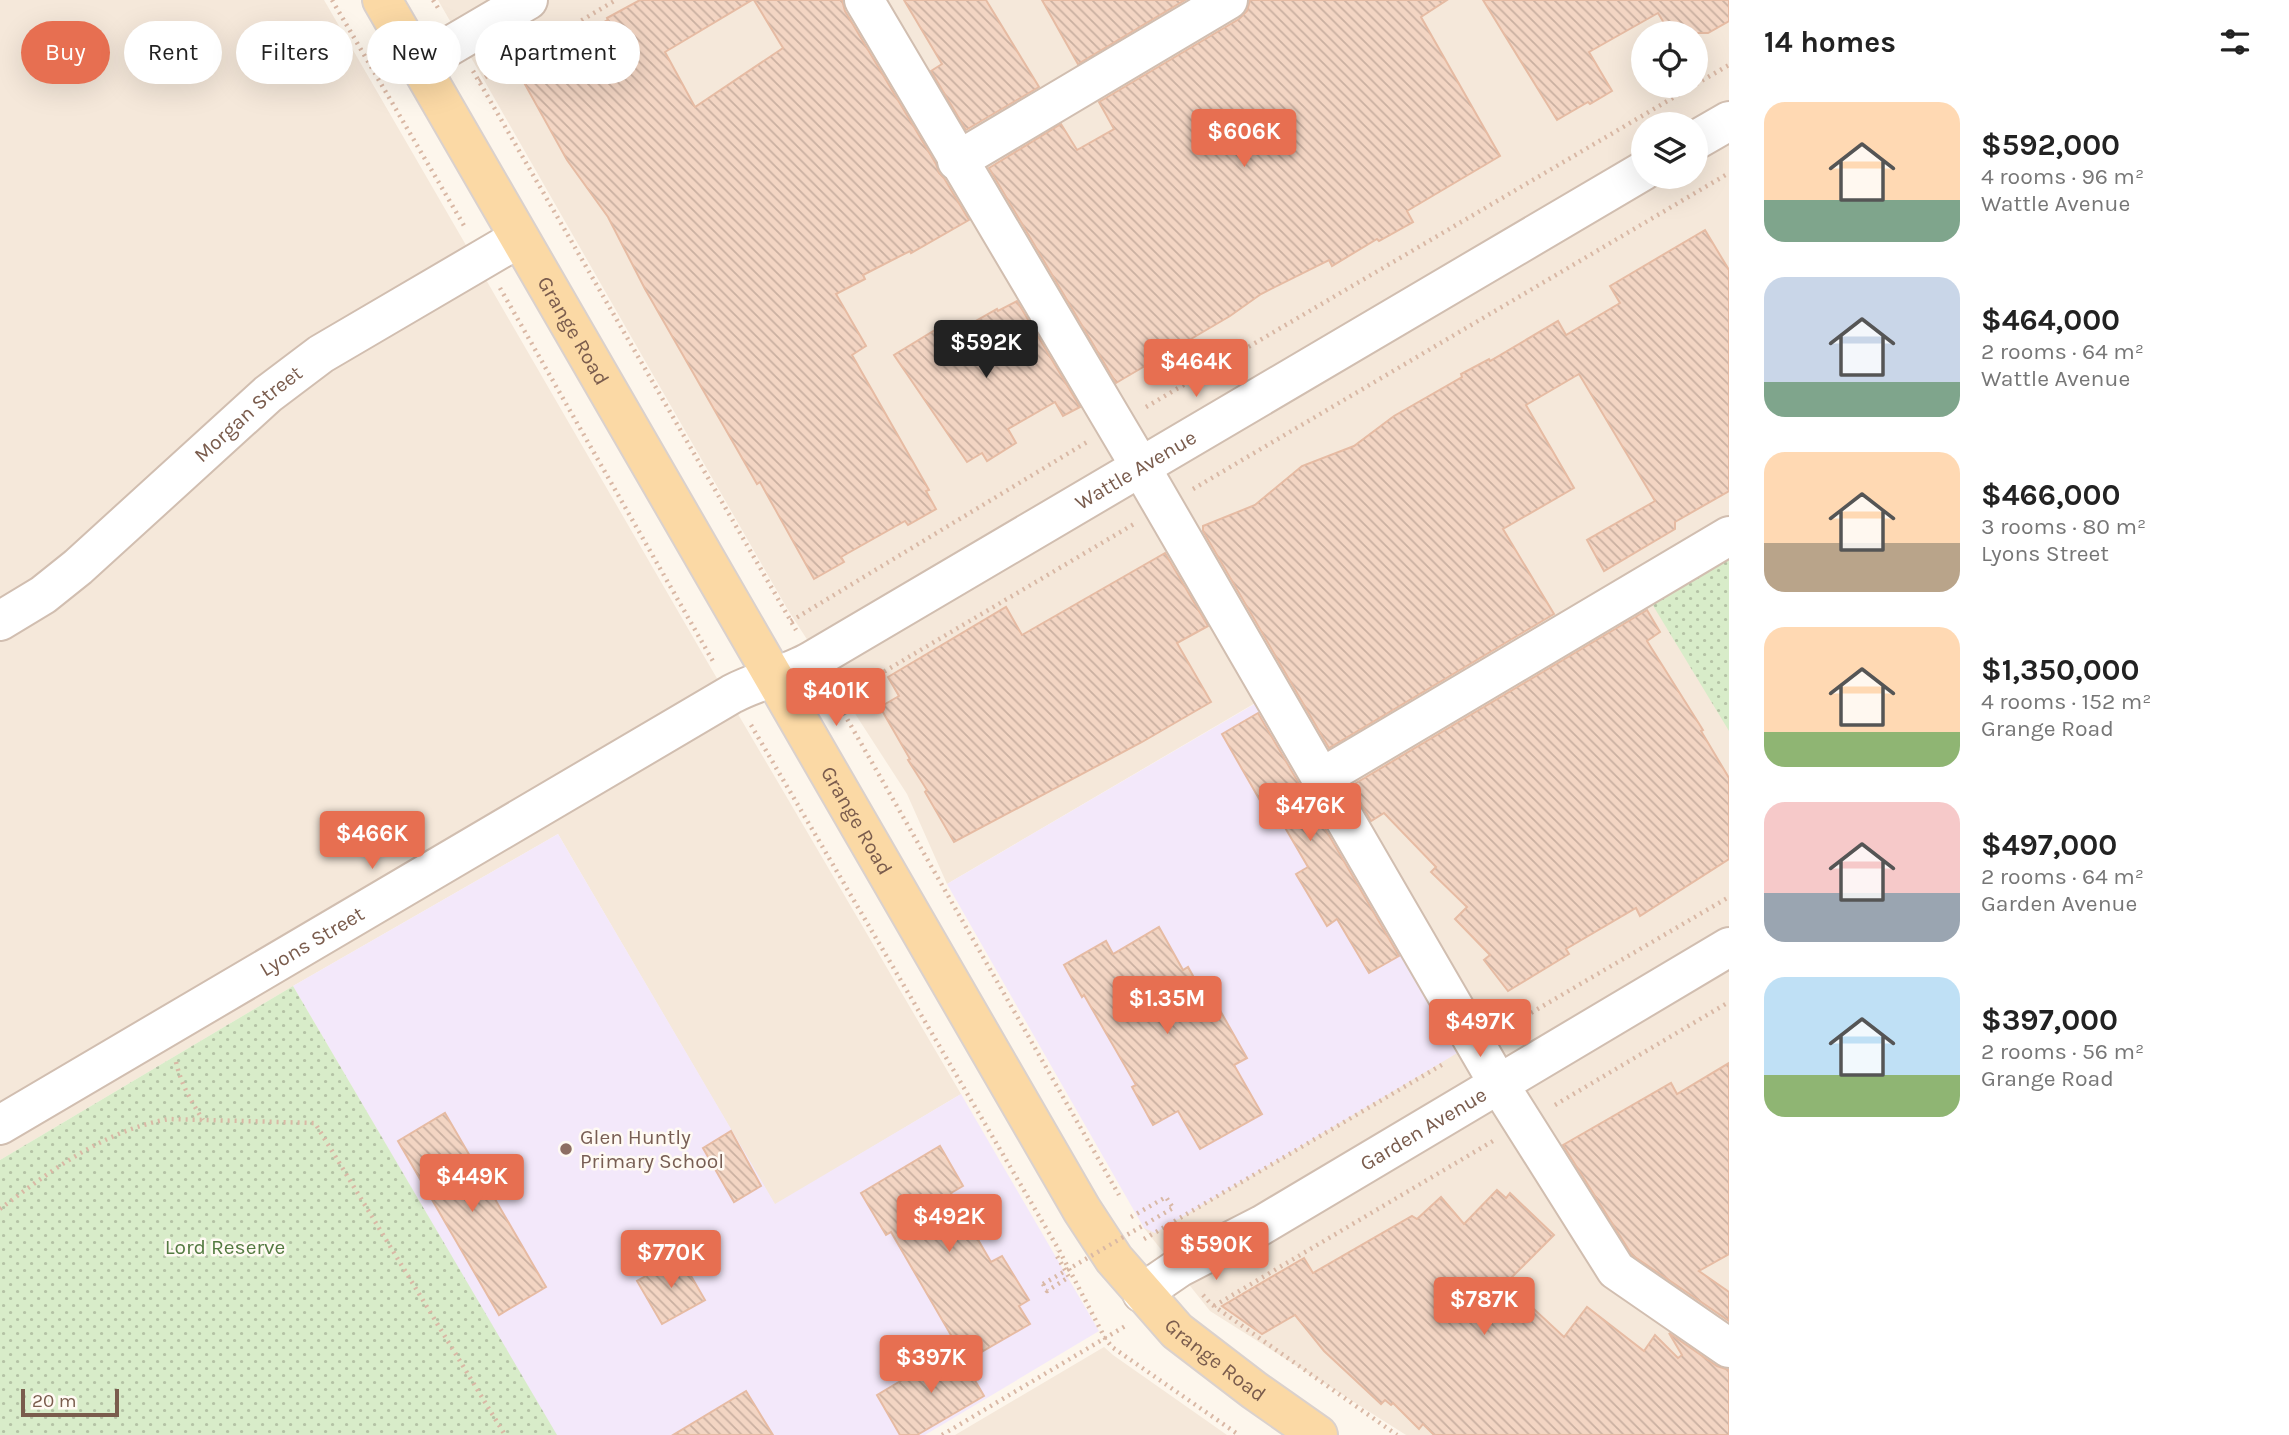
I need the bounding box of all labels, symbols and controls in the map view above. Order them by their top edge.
chip: Buy [21,21,110,84]
chip: Rent [124,21,222,84]
chip: Filters [236,21,353,84]
chip: New [367,21,461,84]
chip: Apartment [475,21,640,84]
map controls [1631,21,1708,189]
button: locate [1631,21,1708,98]
icon: filters [2216,23,2254,61]
text: 14 homes [1764,24,1896,60]
pin: $606K [1195,110,1293,169]
button: layers [1631,112,1708,189]
text: $606K [1207,118,1281,145]
text: $592,000 [1981,127,2120,163]
icon: home [1820,130,1904,214]
text: 4 rooms · 96 m² [1981,163,2144,190]
text: Wattle Avenue [1981,190,2130,217]
street label: Grange Road [533,272,614,389]
text: $464,000 [1981,302,2120,338]
icon: home [1820,305,1904,389]
pin: $592K [937,320,1035,380]
text: $592K [950,329,1022,356]
text: 2 rooms · 64 m² [1981,338,2144,365]
pin: $464K [1147,340,1245,399]
text: $464K [1160,348,1232,375]
street label: Morgan Street [189,360,307,467]
text: Wattle Avenue [1981,365,2130,392]
street label: Wattle Avenue [1071,425,1201,515]
text: $466,000 [1981,477,2120,513]
icon: home [1820,480,1904,564]
text: 3 rooms · 80 m² [1981,513,2146,540]
text: Lyons Street [1981,540,2109,567]
text: $1,350,000 [1981,652,2140,688]
icon: home [1820,655,1904,739]
pin: $401K [787,668,885,728]
text: $401K [802,677,870,704]
text: 4 rooms · 152 m² [1981,688,2152,715]
text: Grange Road [1981,715,2114,742]
street label: Grange Road [816,762,897,879]
pin: $476K [1261,784,1359,843]
text: $476K [1275,792,1345,819]
pin: $466K [323,812,421,871]
text: $466K [336,820,408,847]
text: $497,000 [1981,827,2117,863]
icon: home [1820,830,1904,914]
text: 2 rooms · 64 m² [1981,863,2144,890]
text: Garden Avenue [1981,890,2137,917]
street label: Lyons Street [255,901,368,981]
pin: $1.35M [1110,976,1224,1036]
text: $1.35M [1129,985,1205,1012]
pin: $497K [1431,1000,1529,1059]
text: $397,000 [1981,1002,2118,1038]
icon: home [1820,1005,1904,1089]
text: $497K [1445,1008,1515,1035]
text: 2 rooms · 56 m² [1981,1038,2144,1065]
text: Grange Road [1981,1065,2114,1092]
street label: Garden Avenue [1356,1082,1491,1176]
place label: Glen Huntly Primary School [580,1125,724,1173]
marker: Glen Huntly Primary School [558,1141,574,1157]
pin: $449K [423,1154,521,1214]
text: $449K [436,1163,508,1190]
pin: $492K [900,1194,998,1254]
text: $492K [913,1203,985,1230]
pin: $590K [1167,1222,1265,1282]
pin: $770K [622,1230,720,1290]
text: $590K [1180,1231,1252,1258]
park label: Lord Reserve [165,1235,285,1259]
text: $770K [637,1239,705,1266]
pin: $787K [1435,1278,1533,1337]
text: $787K [1450,1286,1518,1313]
street label: Grange Road [1160,1313,1270,1406]
pin: $397K [882,1336,980,1395]
text: $397K [896,1344,966,1371]
scale bar [21,1386,119,1418]
text: 20 m [32,1390,77,1412]

